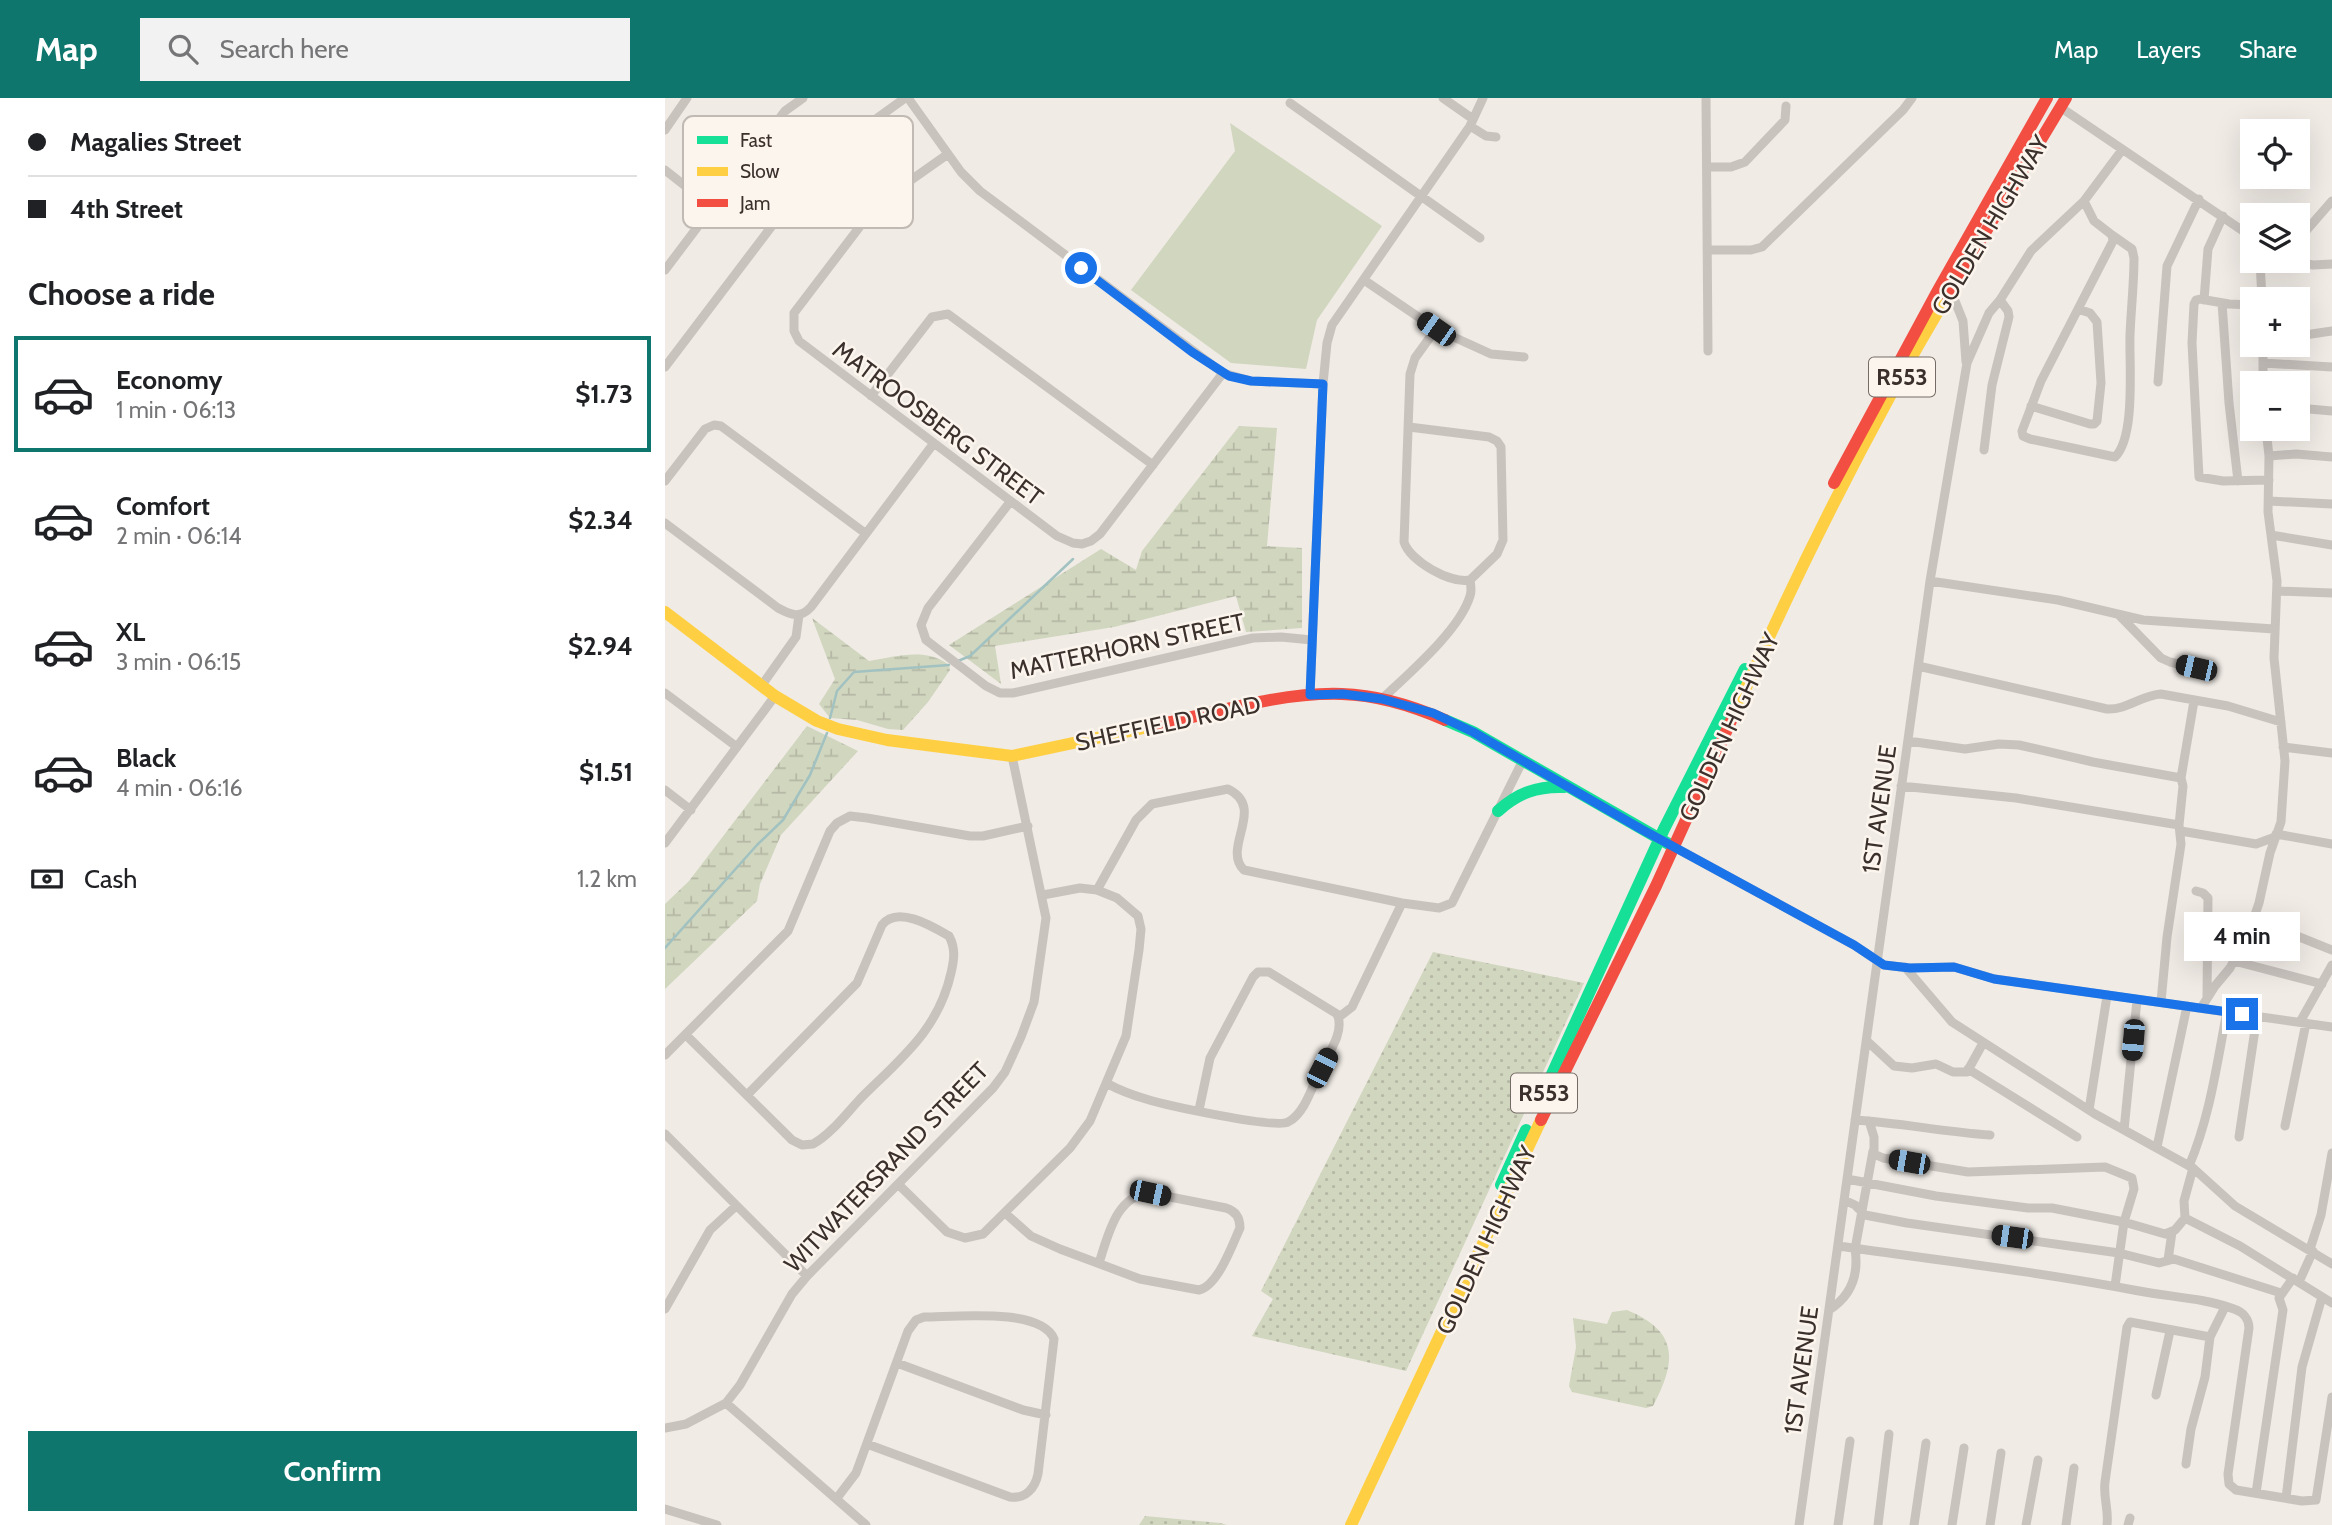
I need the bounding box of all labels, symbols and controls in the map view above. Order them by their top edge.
search box [140,18,630,81]
text: Map [35,29,98,69]
icon: search [164,30,202,68]
text: Search here [220,33,349,65]
text: Map [2054,35,2098,64]
text: Layers [2136,35,2201,64]
text: Share [2239,35,2297,64]
legend [683,116,913,228]
map controls [2240,119,2310,441]
button: locate [2240,119,2310,189]
text: Magalies Street [70,126,242,158]
text: Fast [740,129,773,152]
street label: GOLDEN HIGHWAY [1925,130,2055,320]
text: Slow [740,160,780,183]
text: Jam [739,192,770,215]
text: 4th Street [70,193,183,225]
button: layers [2240,203,2310,273]
route start [1065,252,1097,284]
text: Choose a ride [28,274,215,313]
button: + [2240,287,2310,357]
car [1413,308,1460,350]
street label: MATROOSBERG STREET [827,335,1049,512]
road number: R553 [1869,358,1935,396]
icon: car [32,363,95,426]
text: Economy [116,364,222,396]
button: − [2240,371,2310,441]
text: $1.73 [575,378,633,410]
text: 1 min · 06:13 [116,396,236,424]
icon: car [32,489,95,552]
text: Comfort [116,490,210,522]
text: $2.34 [568,504,633,536]
text: 2 min · 06:14 [116,522,242,550]
street label: MATTERHORN STREET [1007,607,1247,685]
icon: car [32,615,95,678]
text: XL [116,616,145,648]
street label: GOLDEN HIGHWAY [1673,628,1786,826]
text: $2.94 [568,630,633,662]
text: 3 min · 06:15 [116,648,241,676]
car [2174,653,2219,683]
street label: SHEFFIELD ROAD [1073,689,1263,757]
icon: car [32,741,95,804]
text: Black [116,742,176,774]
street label: 1ST AVENUE [1856,743,1902,875]
text: $1.51 [579,756,633,788]
text: 4 min · 06:16 [116,774,243,802]
icon: cash [28,860,66,898]
text: Cash [84,863,137,895]
text: 1.2 km [577,865,637,893]
callout: 4 min [2184,912,2300,962]
text: 4 min [2213,922,2271,950]
route end [2226,998,2258,1030]
car [2121,1018,2146,1062]
car [1304,1045,1341,1091]
street label: WITWATERSRAND STREET [778,1056,994,1278]
road number: R553 [1511,1074,1577,1112]
street label: GOLDEN HIGHWAY [1430,1141,1543,1339]
car [1887,1148,1932,1176]
car [1128,1178,1173,1208]
car [1990,1224,2035,1250]
street label: 1ST AVENUE [1778,1304,1824,1436]
button: Confirm [28,1431,637,1511]

